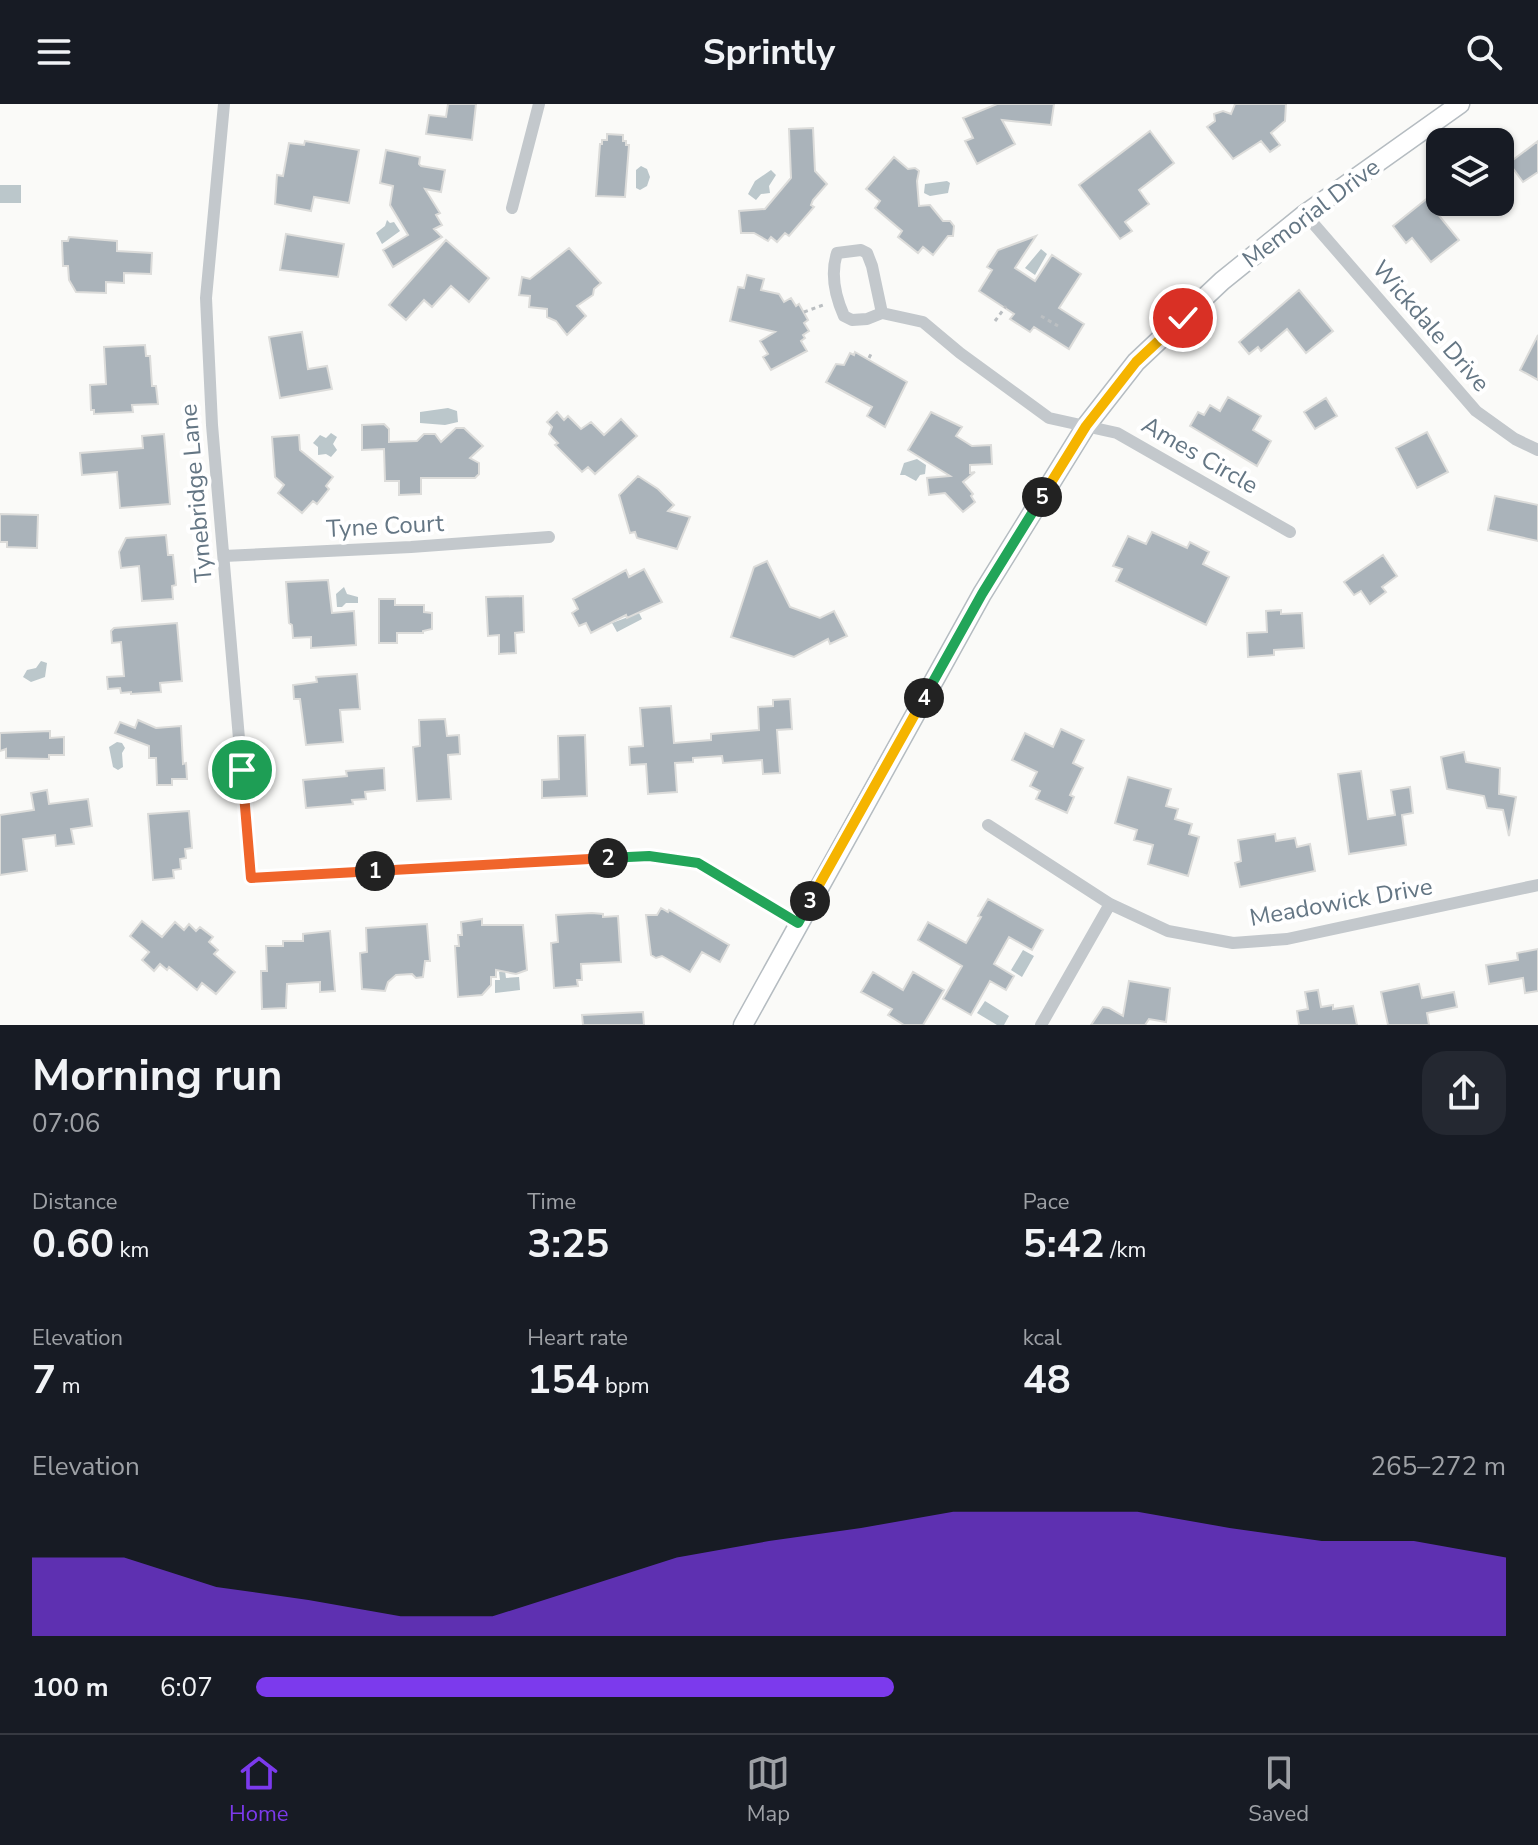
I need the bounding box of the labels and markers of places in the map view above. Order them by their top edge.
pin [1149,284,1217,352]
pin: 5 [1022,477,1062,517]
pin: 4 [904,678,944,718]
pin [208,736,276,804]
pin: 2 [588,838,628,878]
pin: 1 [355,851,395,891]
pin: 3 [790,881,830,921]

